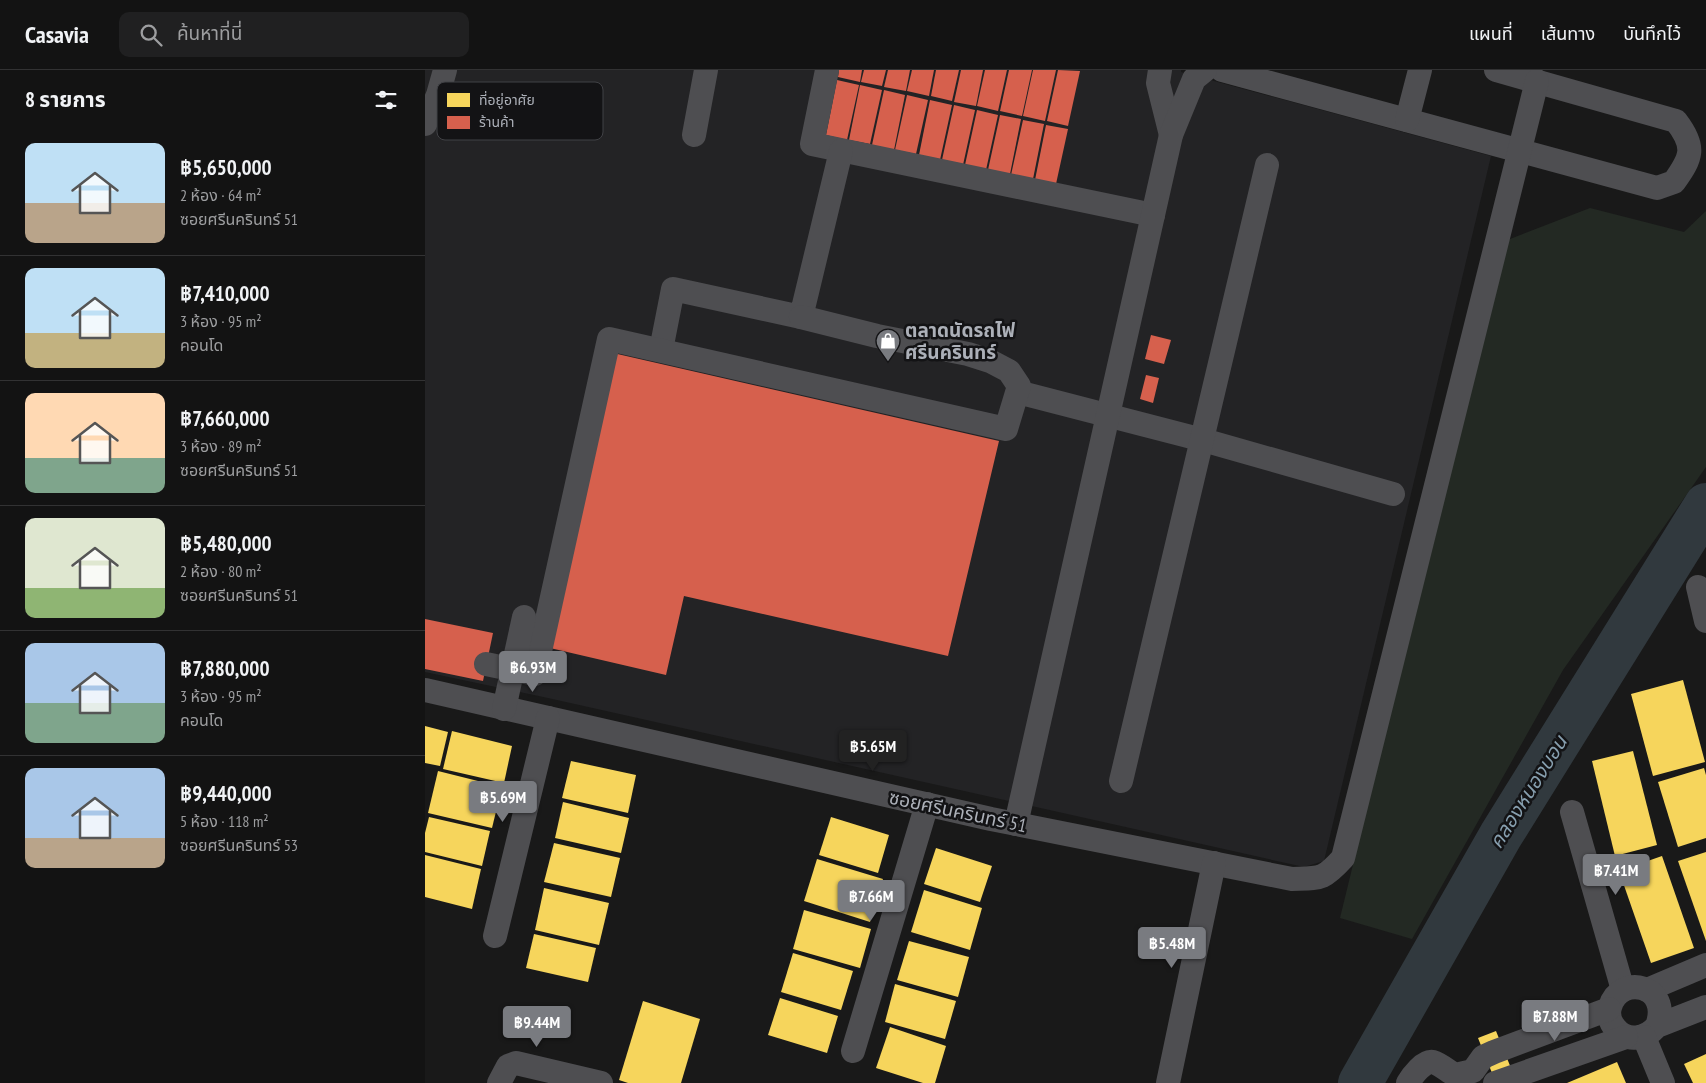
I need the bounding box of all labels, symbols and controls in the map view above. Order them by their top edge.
search box [119,12,469,57]
text: Casavia [25,19,89,50]
icon: search [137,21,165,49]
text: ค้นหาที่นี่ [177,21,242,45]
text: แผนที่ [1469,22,1513,45]
text: เส้นทาง [1541,22,1595,45]
text: บันทึกไว้ [1623,22,1681,45]
legend [437,82,603,140]
text: 8 รายการ [25,86,106,113]
icon: filters [372,86,400,114]
text: ที่อยู่อาศัย [479,90,535,109]
text: ร้านค้า [479,113,514,131]
text: ฿5,650,000 [180,154,272,181]
icon: home [65,163,125,223]
text: 2 ห้อง · 64 m² [180,185,261,205]
text: ซอยศรีนครินทร์ 51 [180,209,298,229]
text: ฿7,410,000 [180,280,269,307]
icon: home [65,288,125,348]
text: 3 ห้อง · 95 m² [180,311,261,331]
place label: ตลาดนัดรถไฟ ศรีนครินทร์ [905,318,1015,364]
shop icon: ตลาดนัดรถไฟ ศรีนครินทร์ [875,328,901,362]
text: คอนโด [180,335,223,355]
text: ฿7,660,000 [180,405,269,432]
icon: home [65,413,125,473]
text: 3 ห้อง · 89 m² [180,436,261,456]
text: ซอยศรีนครินทร์ 51 [180,460,298,480]
text: ฿5,480,000 [180,530,272,557]
icon: home [65,538,125,598]
text: 2 ห้อง · 80 m² [180,561,261,581]
text: ซอยศรีนครินทร์ 51 [180,585,298,605]
pin: ฿6.93M [492,650,574,693]
text: ฿7,880,000 [180,655,269,682]
text: ฿6.93M [510,657,556,677]
icon: home [65,663,125,723]
text: 3 ห้อง · 95 m² [180,686,261,706]
text: คอนโด [180,710,223,730]
water label: คลองหนองบอน [1483,729,1574,853]
pin: ฿5.65M [832,730,914,772]
text: ฿5.65M [850,736,896,756]
text: ฿9,440,000 [180,780,272,807]
pin: ฿5.69M [462,780,544,823]
street label: ซอยศรีนครินทร์ 51 [887,785,1029,837]
text: ฿5.69M [480,787,526,807]
icon: home [65,788,125,848]
text: 5 ห้อง · 118 m² [180,811,269,831]
text: ซอยศรีนครินทร์ 53 [180,835,298,855]
pin: ฿7.41M [1575,854,1657,896]
text: ฿7.41M [1594,860,1638,880]
pin: ฿7.66M [830,880,912,922]
text: ฿7.66M [849,886,893,906]
pin: ฿5.48M [1131,926,1213,969]
text: ฿5.48M [1149,933,1195,953]
pin: ฿7.88M [1514,1000,1596,1042]
pin: ฿9.44M [496,1006,578,1048]
text: ฿7.88M [1533,1006,1577,1026]
text: ฿9.44M [514,1012,560,1032]

